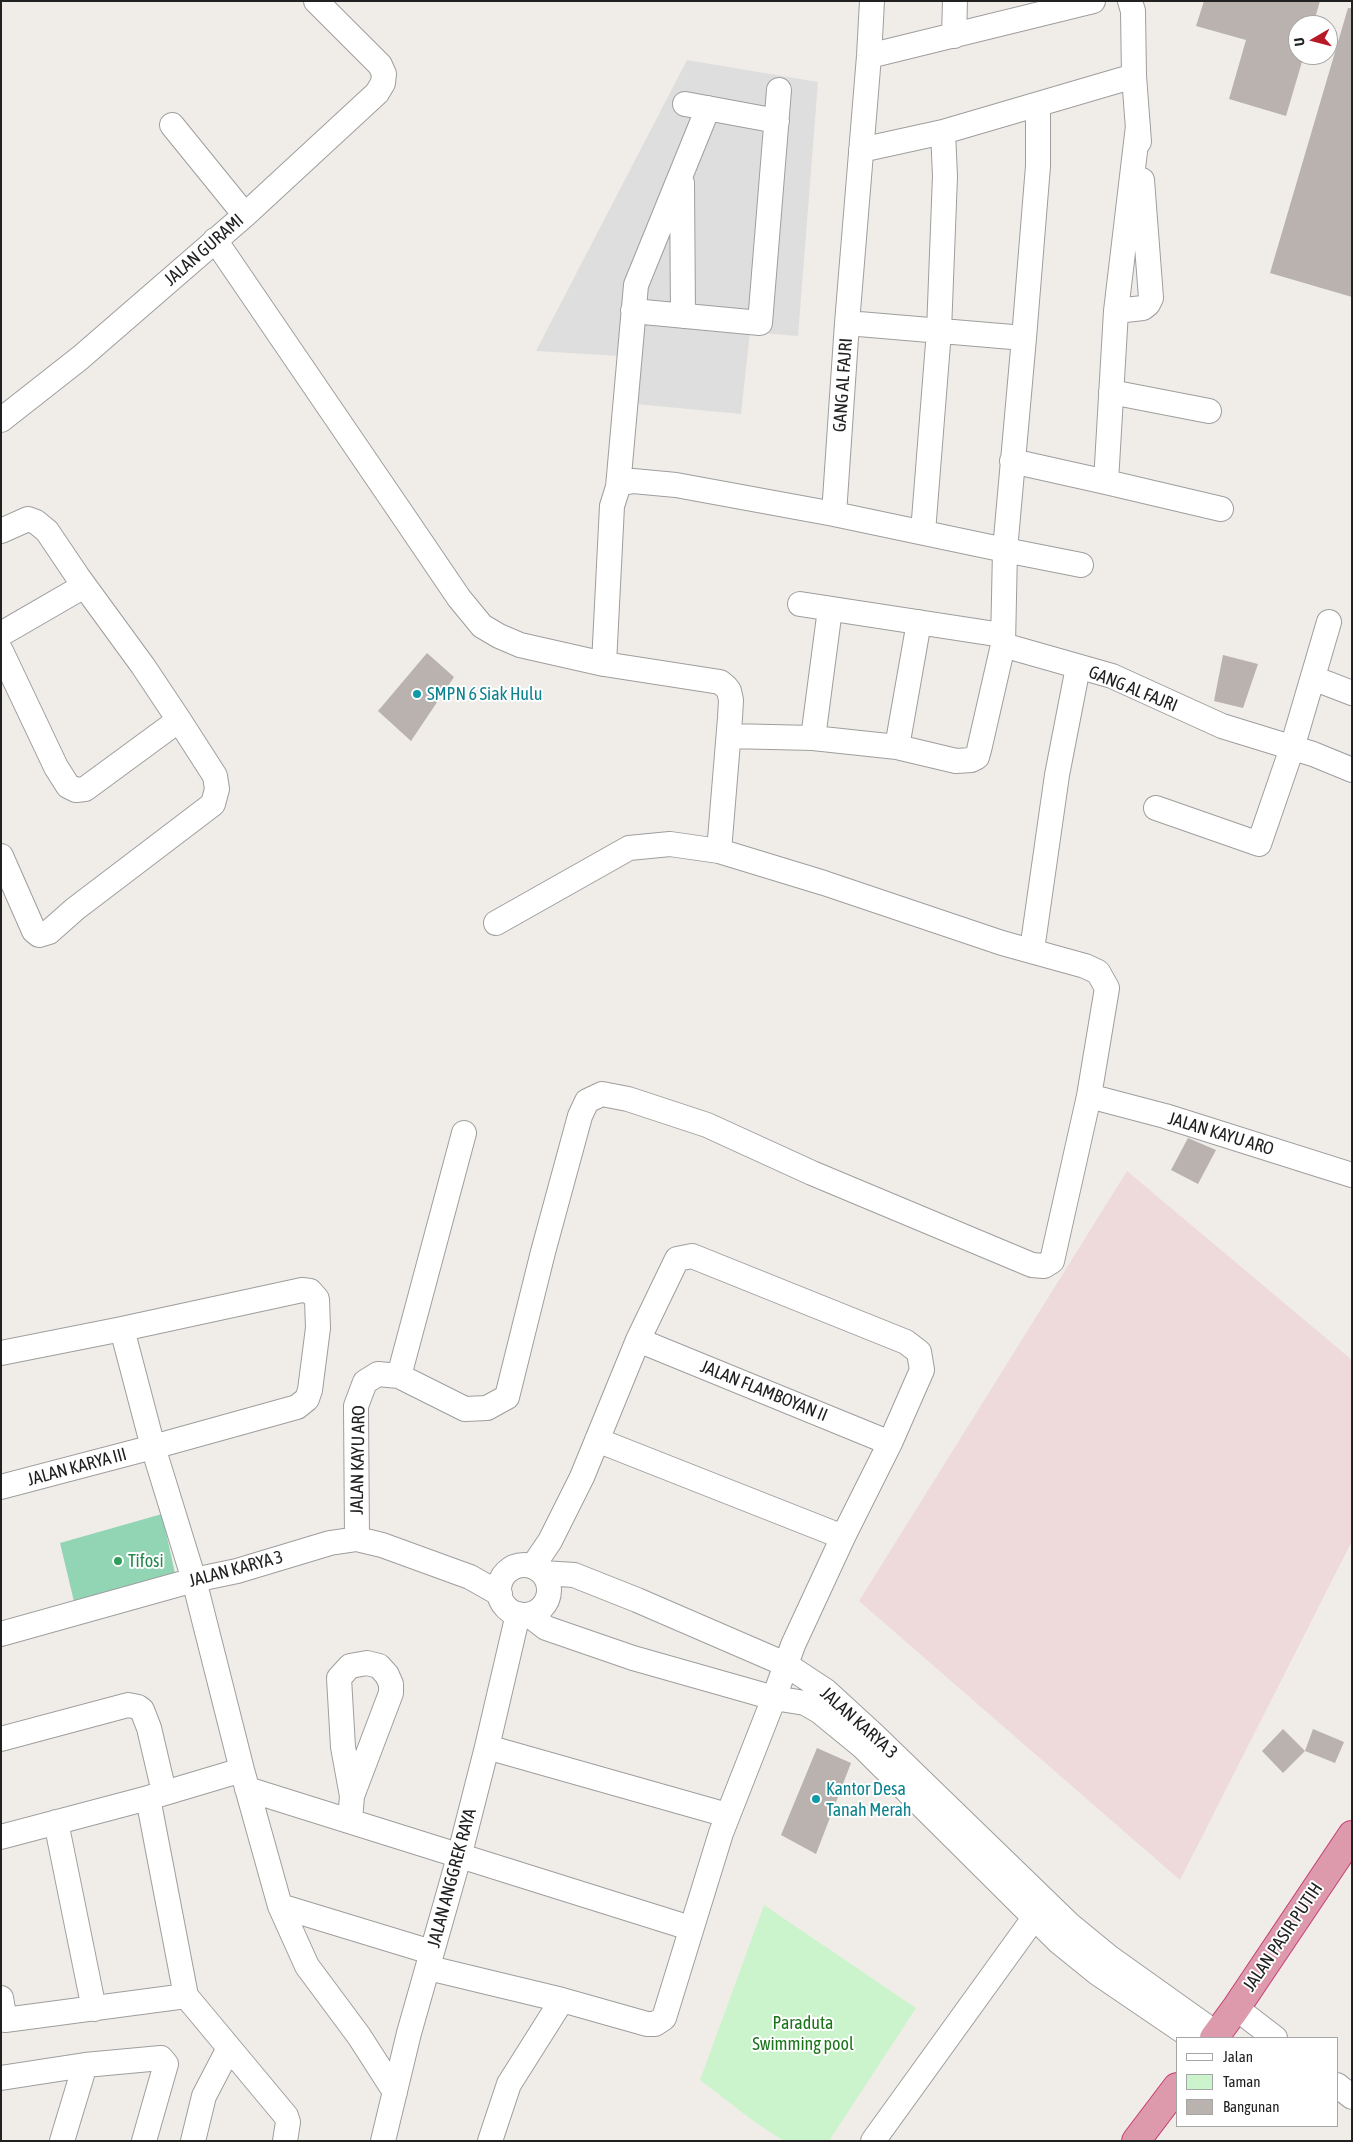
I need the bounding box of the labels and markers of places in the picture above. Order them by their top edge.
place label: SMPN 6 Siak Hulu [427,683,543,705]
marker: SMPN 6 Siak Hulu [411,688,423,700]
place label: Tifosi [128,1550,164,1572]
marker: Tifosi [112,1555,124,1567]
place label: Kantor Desa Tanah Merah [826,1778,912,1820]
marker: Kantor Desa Tanah Merah [810,1793,822,1805]

